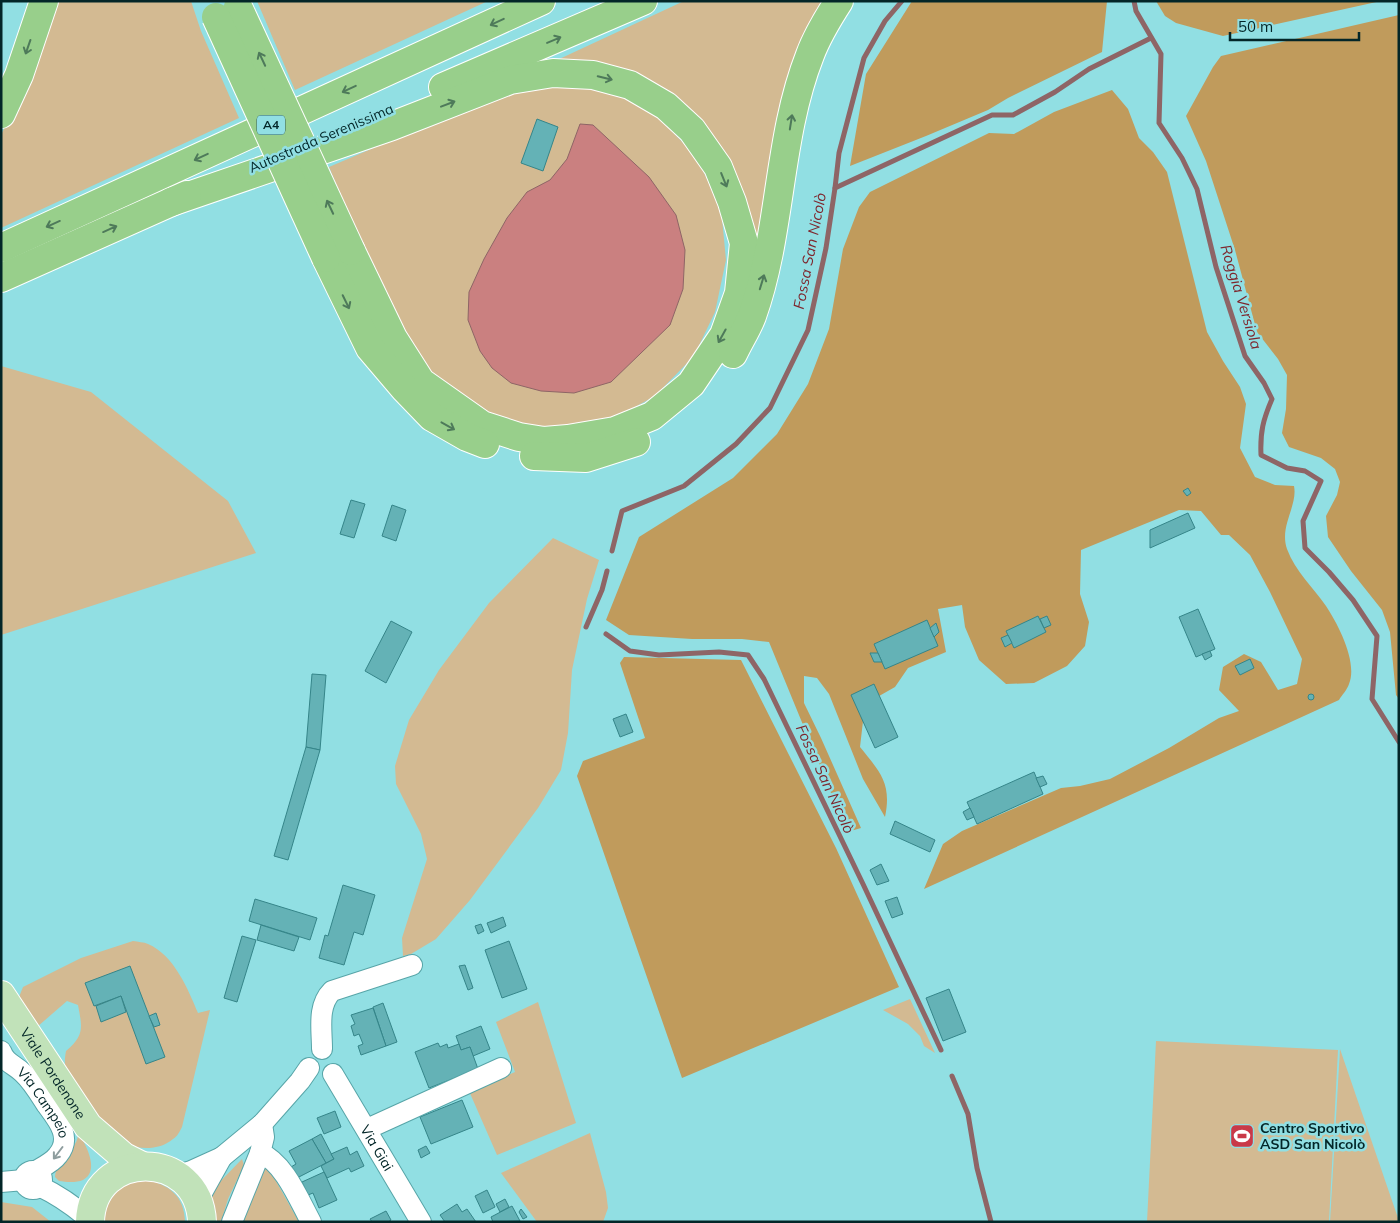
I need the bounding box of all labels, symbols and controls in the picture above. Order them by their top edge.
scale bar [1230,10,1359,42]
one-way arrow [490,17,505,27]
text: 50 m [1238,17,1273,36]
one-way arrow [546,34,561,44]
one-way arrow [23,39,33,55]
one-way arrow [257,52,266,67]
one-way arrow [596,74,612,84]
one-way arrow [342,85,357,95]
street label: Autostrada Serenissima [246,99,396,177]
one-way arrow [440,99,455,108]
one-way arrow [786,115,796,131]
road number: A4 [257,116,285,134]
one-way arrow [194,152,209,162]
one-way arrow [719,172,729,187]
water label: Fossa San Nicolò [789,191,830,311]
one-way arrow [325,200,335,215]
one-way arrow [46,220,61,230]
one-way arrow [102,224,117,234]
water label: Roggia Versiola [1217,242,1266,352]
one-way arrow [757,275,767,291]
one-way arrow [342,294,352,309]
one-way arrow [717,328,727,342]
one-way arrow [440,421,454,431]
water label: Fossa San Nicolò [792,721,859,837]
street label: Viale Pordenone [16,1024,90,1122]
street label: Via Campeio [13,1063,73,1140]
place label: Centro Sportivo ASD San Nicolò [1260,1119,1365,1153]
street label: Via Giai [356,1122,398,1174]
sports icon: Centro Sportivo ASD San Nicolò [1229,1123,1255,1149]
one-way arrow [53,1146,63,1160]

